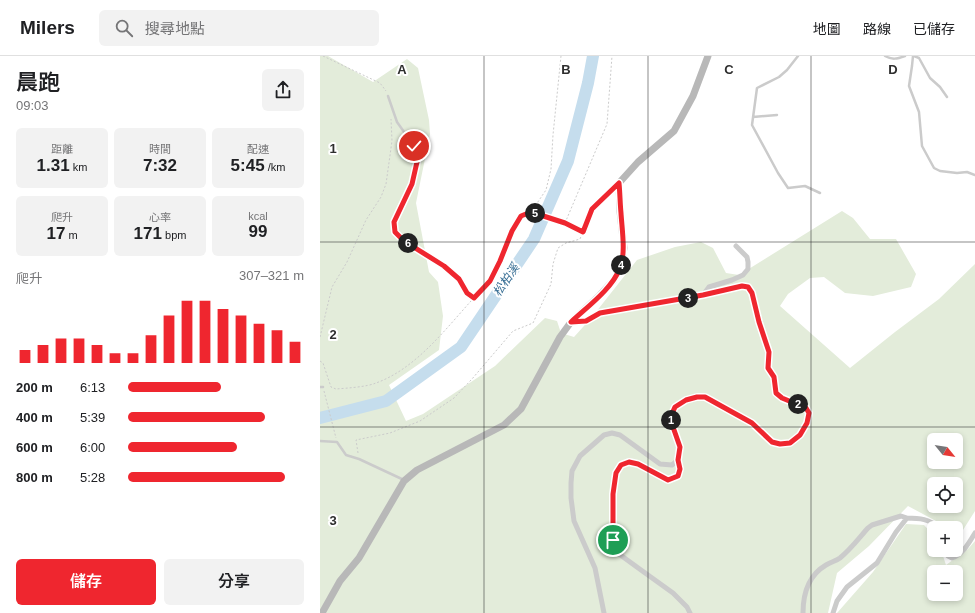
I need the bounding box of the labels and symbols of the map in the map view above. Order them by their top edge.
text: A [397,62,407,77]
text: B [561,62,571,77]
text: C [724,62,734,77]
text: D [888,62,898,77]
pin [397,129,431,163]
text: 1 [329,141,337,156]
pin: 5 [525,203,545,223]
pin: 6 [398,233,418,253]
pin: 4 [611,255,631,275]
water label: 松柏溪 [490,260,523,299]
pin: 3 [678,288,698,308]
text: 2 [329,327,337,342]
pin: 2 [788,394,808,414]
pin: 1 [661,410,681,430]
north arrow [927,433,963,469]
text: 3 [329,513,337,528]
pin [596,523,630,557]

